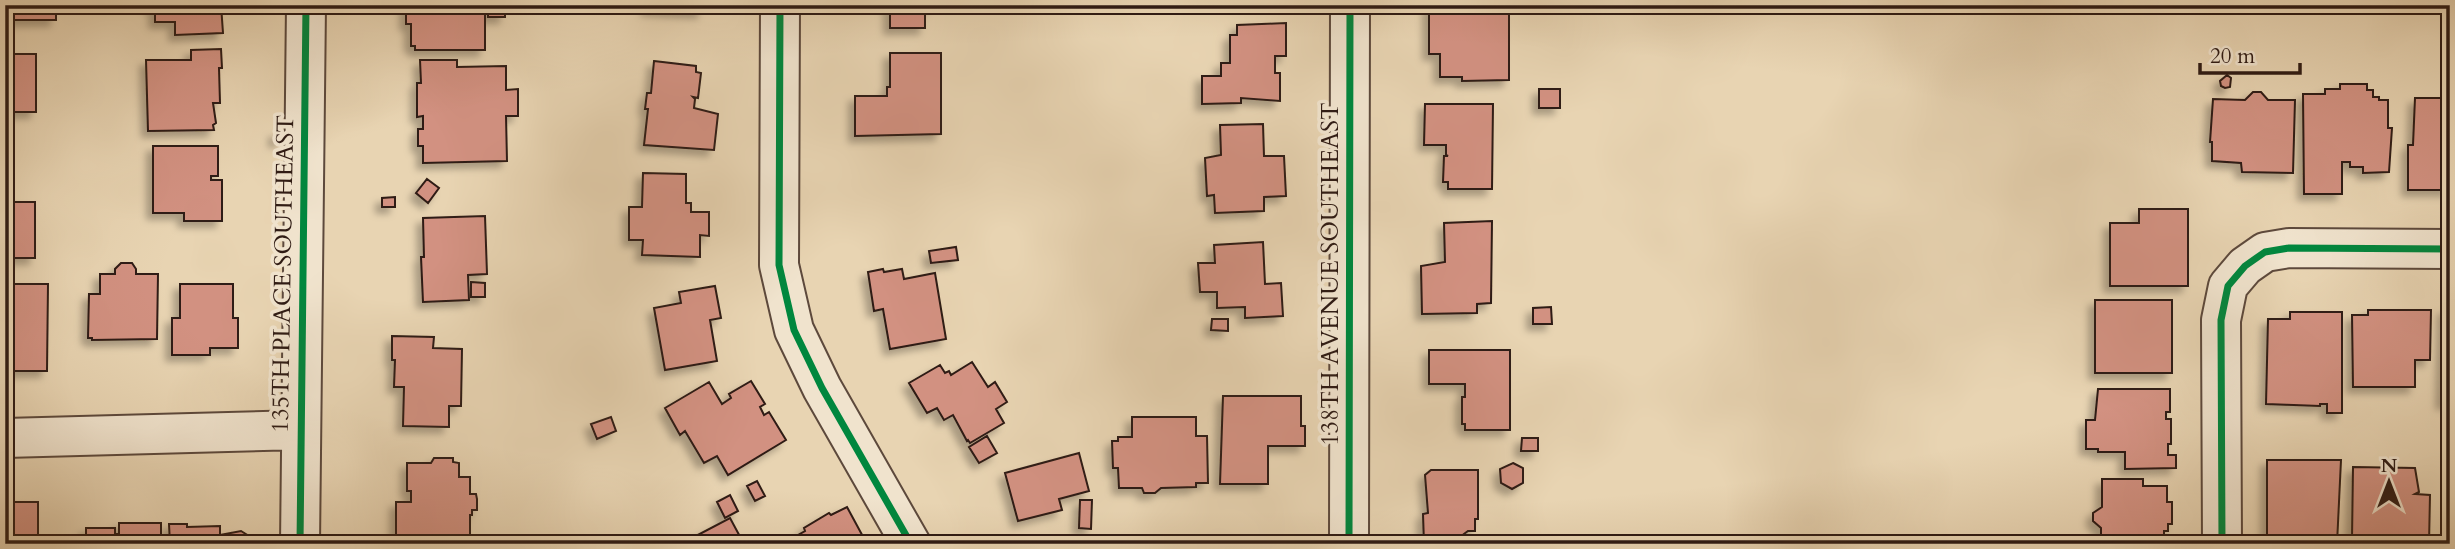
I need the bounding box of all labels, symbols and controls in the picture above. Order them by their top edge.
scale bar [2200,32,2299,76]
text: 20 m [2210,42,2255,71]
street label: 138TH AVENUE SOUTHEAST [1314,102,1347,446]
street label: 135TH PLACE SOUTHEAST [264,115,302,433]
north arrow [2354,448,2424,518]
text: N [2381,453,2398,479]

